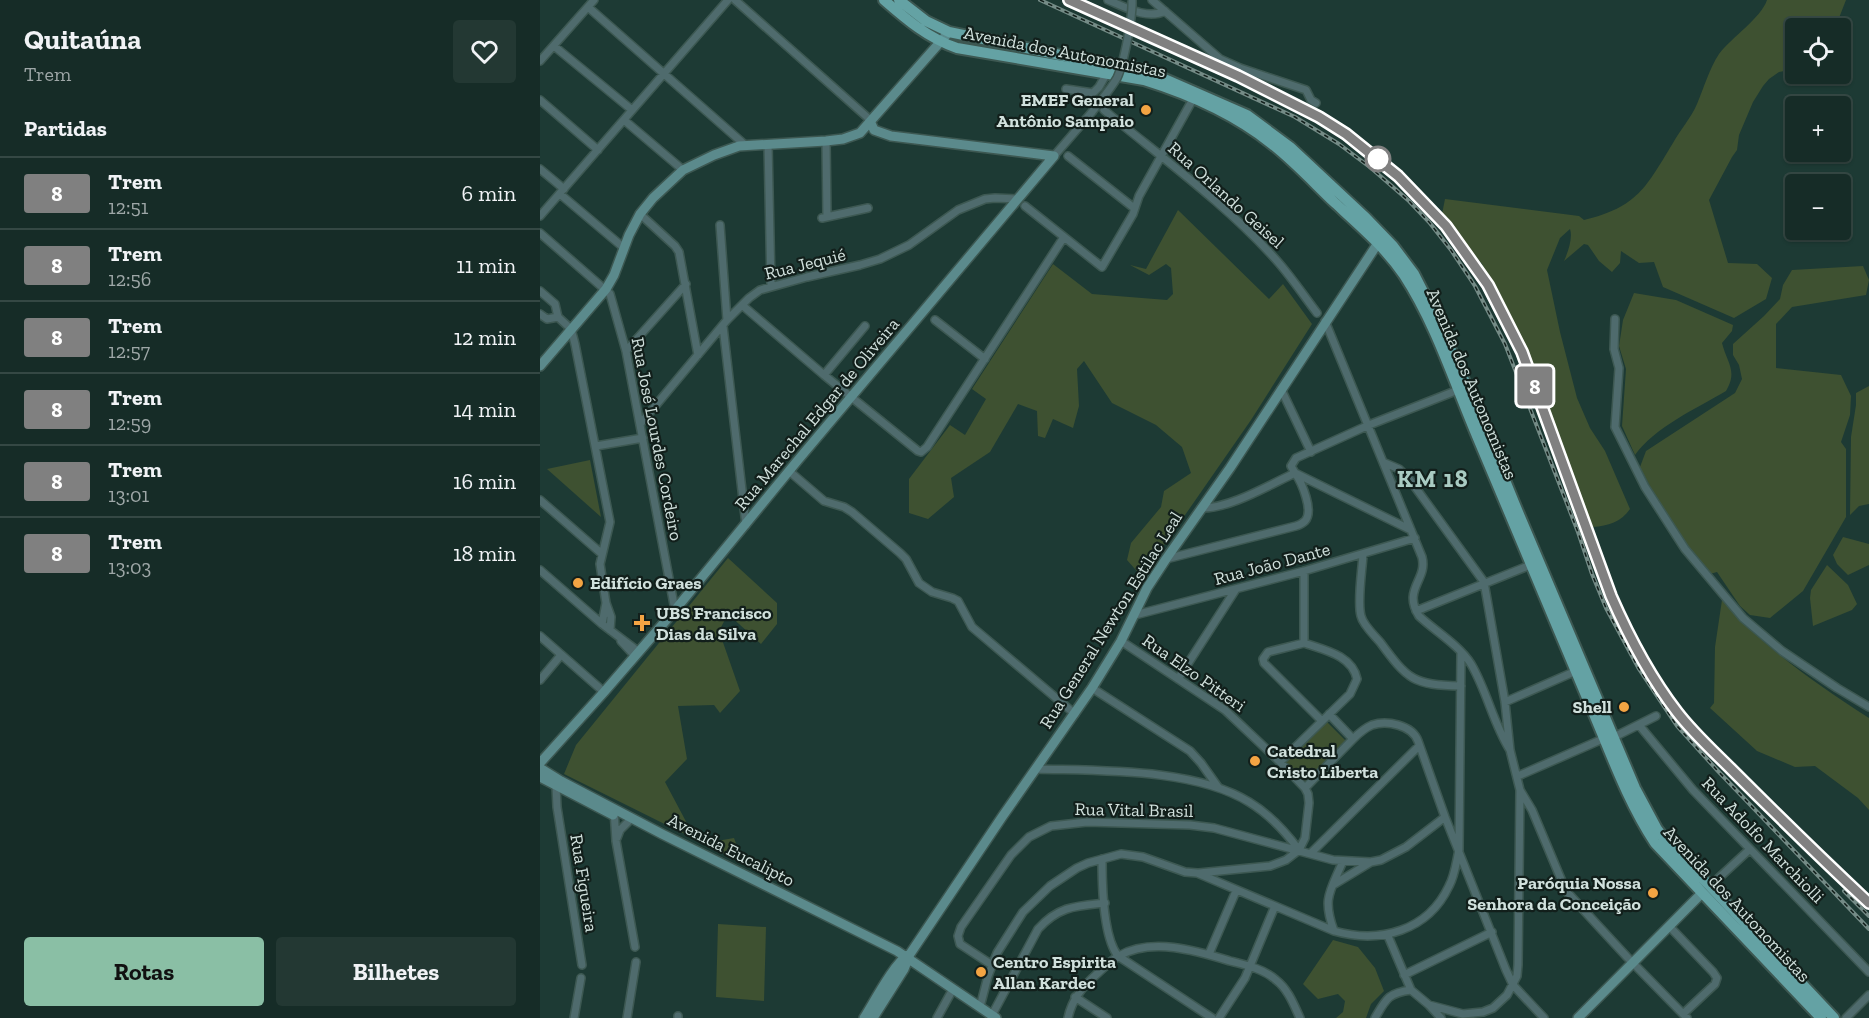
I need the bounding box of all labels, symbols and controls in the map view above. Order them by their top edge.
map controls [1785,18,1851,240]
button: locate [1785,18,1851,84]
button: heart [453,20,516,83]
street label: Avenida dos Autonomistas [962,22,1168,82]
text: Quitaúna [24,23,141,56]
text: Trem [24,62,71,86]
place label: EMEF General Antônio Sampaio [996,89,1135,132]
button: + [1785,96,1851,162]
marker: EMEF General Antônio Sampaio [1139,103,1153,117]
text: Partidas [24,115,107,142]
street label: Rua Orlando Geisel [1163,137,1289,253]
unlabelled marker [1365,146,1391,172]
text: Trem [108,168,162,195]
button: − [1785,174,1851,240]
text: 6 min [462,180,516,207]
text: 8 [51,181,63,206]
text: 12:51 [108,195,148,219]
text: Trem [108,240,162,267]
street label: Rua Jequié [762,243,848,285]
text: 11 min [456,252,516,279]
text: 8 [51,253,63,278]
text: 12:56 [108,267,151,291]
street label: Avenida dos Autonomistas [1422,285,1522,483]
text: Trem [108,312,162,339]
street label: Rua Marechal Edgar de Oliveira [730,313,904,515]
text: 12 min [453,324,516,351]
text: 8 [51,325,63,350]
street label: Rua José Lourdes Cordeiro [626,335,688,543]
text: 12:57 [108,339,150,363]
line badge: 8 [1516,366,1554,406]
text: 8 [1529,374,1541,399]
text: Trem [108,384,162,411]
text: 14 min [453,396,516,423]
text: 8 [51,397,63,422]
text: 12:59 [108,411,151,435]
text: Trem [108,456,162,483]
district label: KM 18 [1397,464,1469,493]
text: 16 min [453,468,516,495]
text: 8 [51,469,63,494]
text: 13:01 [108,483,149,507]
street label: Rua General Newton Estilac Leal [1035,507,1187,733]
text: Trem [108,528,162,555]
street label: Rua João Dante [1211,538,1333,590]
text: 18 min [453,540,516,567]
text: 8 [51,541,63,566]
text: 13:03 [108,555,151,579]
place label: Edifício Graes [590,572,701,594]
marker: Edifício Graes [571,576,585,590]
place label: UBS Francisco Dias da Silva [656,602,772,645]
marker: UBS Francisco Dias da Silva [633,614,651,632]
street label: Rua Elzo Pitteri [1138,629,1250,717]
place label: Shell [1573,696,1612,718]
marker: Shell [1617,700,1631,714]
place label: Catedral Cristo Liberta [1267,740,1378,783]
marker: Catedral Cristo Liberta [1248,754,1262,768]
street label: Rua Adolfo Marchiolli [1697,772,1829,908]
street label: Rua Vital Brasil [1074,798,1194,822]
street label: Avenida Eucalipto [664,809,798,891]
street label: Avenida dos Autonomistas [1659,821,1815,987]
street label: Rua Figueira [565,832,603,934]
place label: Paróquia Nossa Senhora da Conceição [1467,872,1642,915]
marker: Paróquia Nossa Senhora da Conceição [1646,886,1660,900]
button: Rotas [24,937,264,1006]
button: Bilhetes [276,937,516,1006]
place label: Centro Espirita Allan Kardec [993,951,1116,994]
marker: Centro Espirita Allan Kardec [974,965,988,979]

